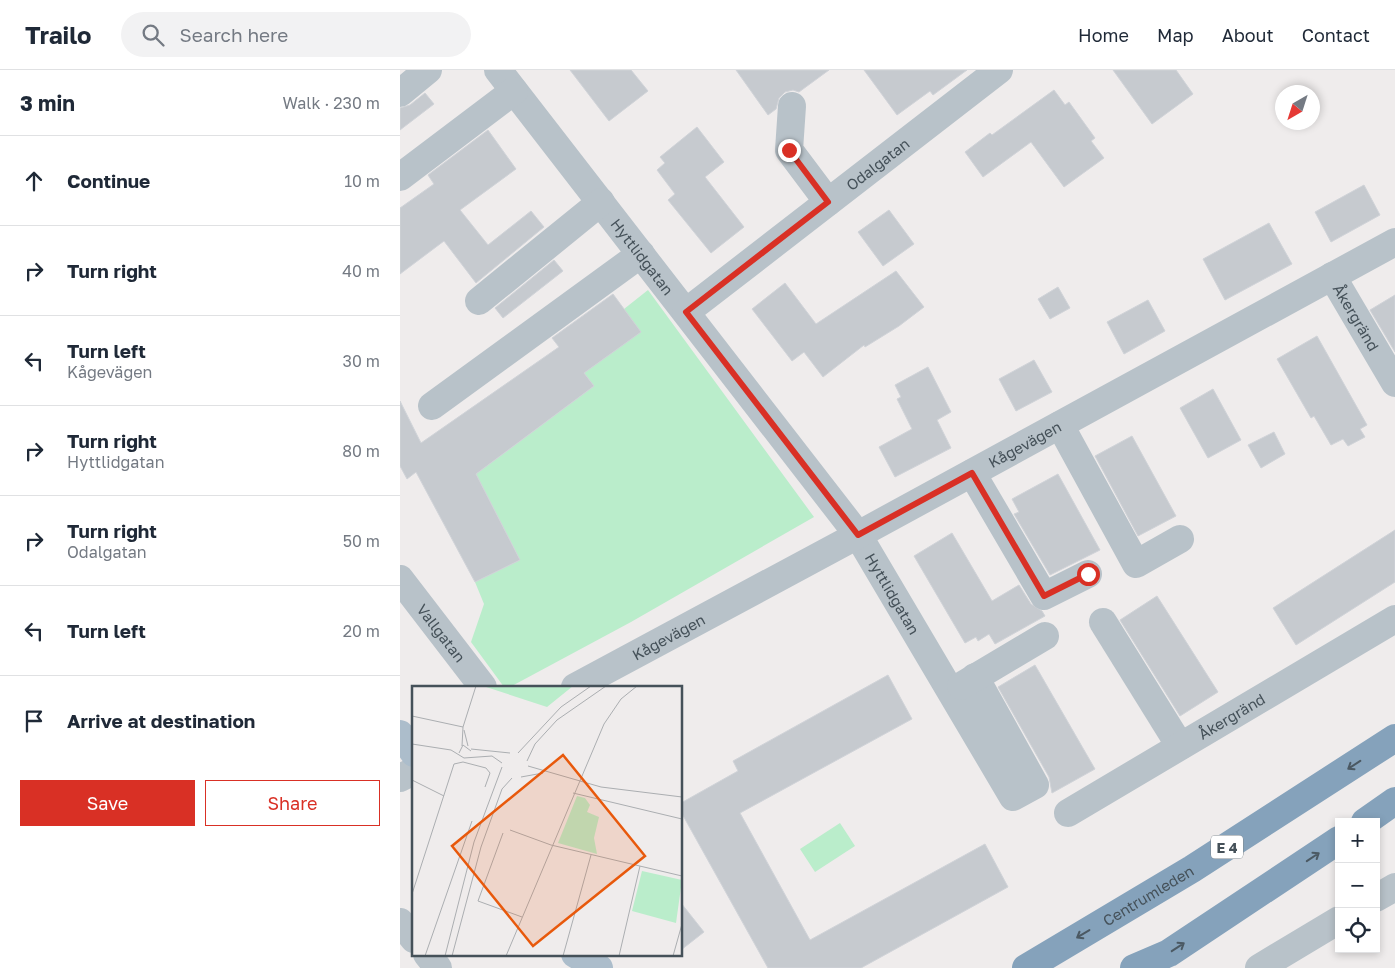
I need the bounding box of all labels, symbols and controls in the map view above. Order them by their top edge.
search box [121,12,471,57]
text: Trailo [25,20,91,49]
icon: search [139,21,167,49]
text: Search here [179,23,288,46]
text: Home [1078,24,1129,46]
text: Map [1157,24,1194,46]
text: About [1222,24,1274,46]
text: Contact [1302,24,1370,46]
north arrow [1275,85,1320,130]
text: 3 min [20,90,75,116]
text: Walk · 230 m [283,93,380,113]
street label: Odalgatan [842,134,913,194]
route end [778,139,801,162]
icon: ahead [20,167,48,195]
text: Continue [67,169,150,192]
text: 10 m [344,171,380,191]
street label: Hyttlidgatan [607,215,678,298]
icon: right [20,257,48,285]
text: Turn right [67,259,157,282]
text: 40 m [342,261,380,281]
street label: Åkergränd [1330,281,1383,354]
text: Turn left [67,339,146,362]
icon: left [20,347,48,375]
text: 30 m [343,351,380,371]
text: Kågevägen [67,362,152,382]
street label: Kågevägen [985,417,1064,471]
text: Turn right [67,429,157,452]
icon: right [20,437,48,465]
text: 80 m [342,441,380,461]
text: Hyttlidgatan [67,452,165,472]
text: Turn right [67,519,157,542]
icon: right [20,527,48,555]
text: 50 m [343,531,380,551]
text: Odalgatan [67,542,147,562]
street label: Hyttlidgatan [862,550,924,637]
route start [1077,563,1100,586]
street label: Vallgatan [413,600,469,666]
street label: Kågevägen [629,610,708,664]
icon: left [20,617,48,645]
text: Turn left [67,619,146,642]
text: 20 m [343,621,380,641]
inset map [412,686,682,956]
street label: Åkergränd [1195,689,1268,743]
icon: arrive [20,707,48,735]
text: Arrive at destination [67,709,255,732]
one-way arrow [1348,760,1362,770]
button: Save [20,780,195,826]
button: Share [205,780,380,826]
map controls [1335,818,1380,953]
button: + [1335,818,1380,863]
road number: E 4 [1211,836,1243,859]
one-way arrow [1306,852,1320,862]
street label: Centrumleden [1099,861,1197,929]
button: − [1335,863,1380,908]
button: locate [1335,908,1380,953]
one-way arrow [1077,930,1091,940]
one-way arrow [1171,942,1185,952]

